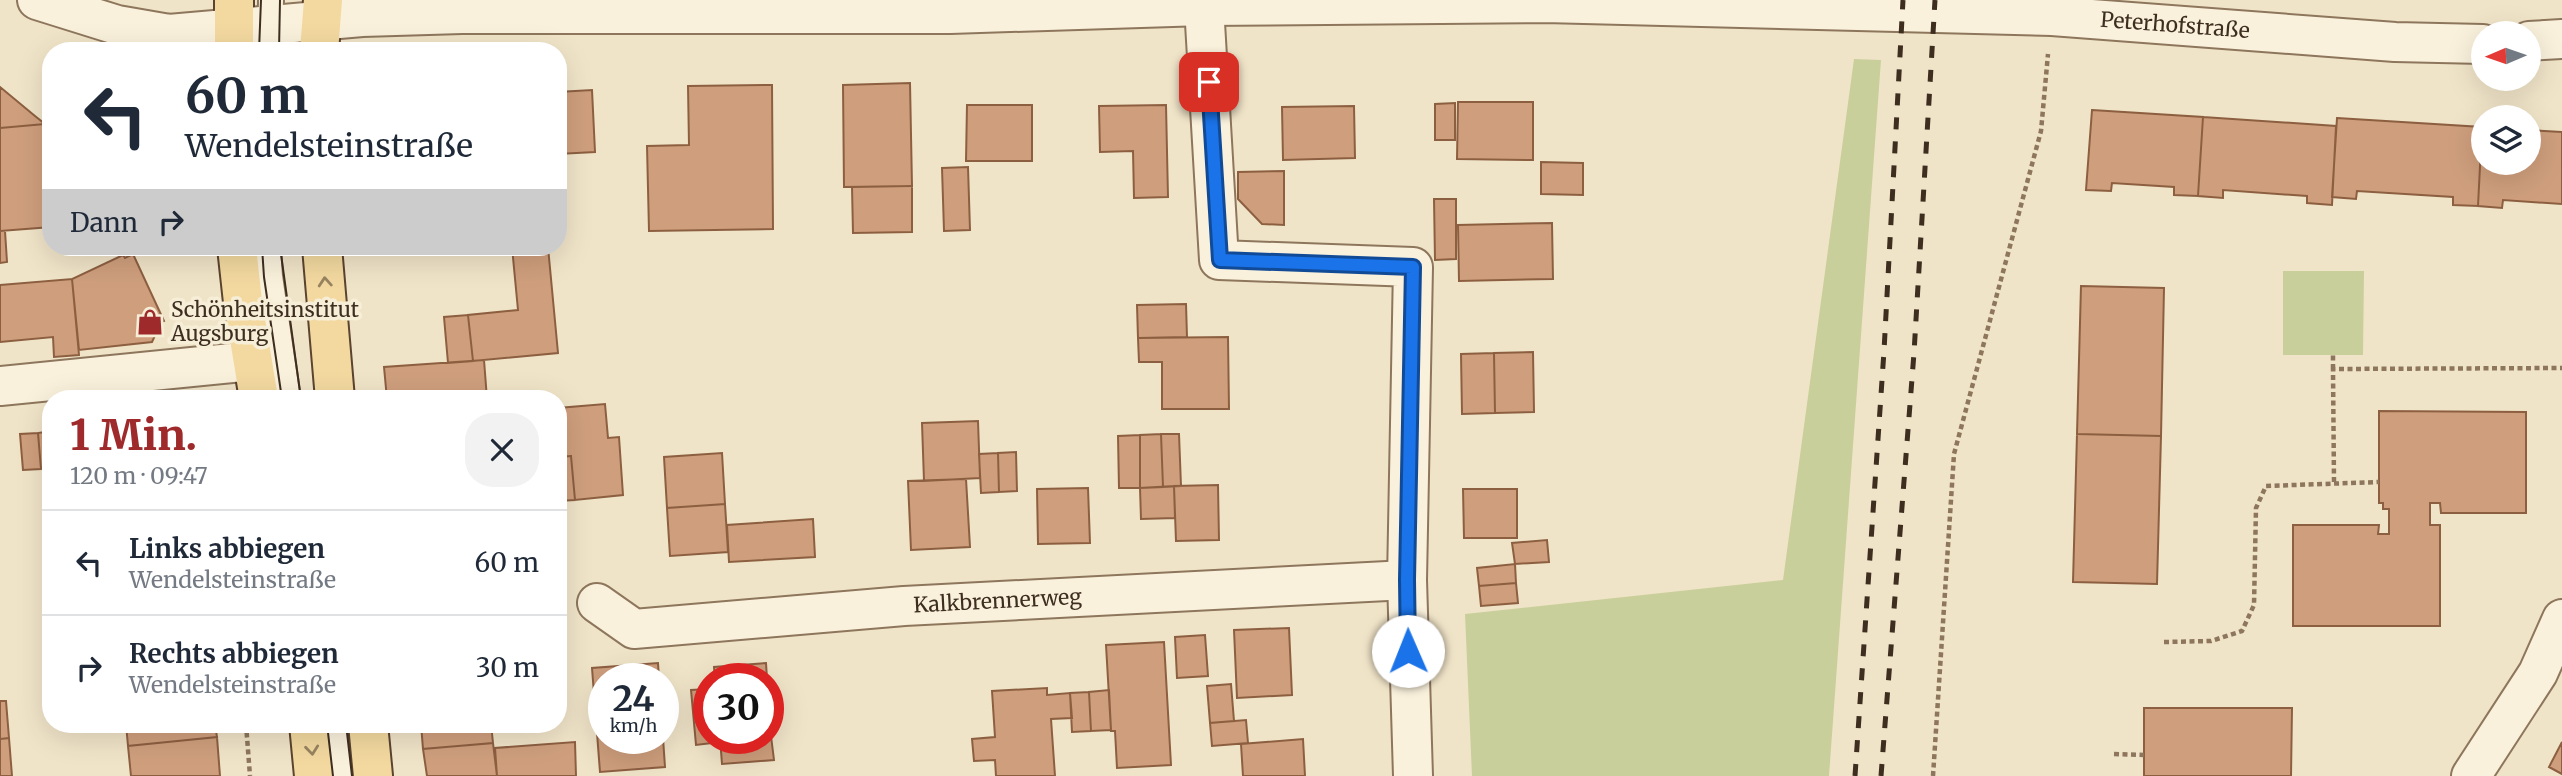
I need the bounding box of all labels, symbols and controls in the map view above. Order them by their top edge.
street label: Peterhofstraße [2099,6,2251,44]
north arrow [2471,21,2541,91]
map controls [2471,21,2541,175]
pin [1179,52,1239,112]
icon: arrive [1190,63,1228,101]
text: 60 m [185,65,308,126]
icon: left [70,70,161,161]
button: layers [2471,105,2541,175]
text: Wendelsteinstraße [185,126,473,166]
icon: right [152,203,190,241]
text: Dann [70,206,138,239]
one-way arrow [318,276,333,287]
place label: Schönheitsinstitut Augsburg [170,296,359,347]
shop icon: Schönheitsinstitut Augsburg [135,307,165,337]
text: 1 Min. [70,409,197,461]
button: close [465,413,539,487]
text: 120 m · 09:47 [70,461,208,490]
text: Links abbiegen [129,532,325,565]
icon: left [70,544,108,582]
text: 60 m [475,546,539,579]
text: Wendelsteinstraße [129,565,336,594]
street label: Kalkbrennerweg [913,583,1083,618]
position arrow [1371,614,1445,688]
text: Rechts abbiegen [129,637,339,670]
icon: right [70,649,108,687]
text: 30 m [476,651,539,684]
speed limit sign: 30 [693,663,784,754]
text: Wendelsteinstraße [129,670,336,699]
text: 24 [612,677,655,721]
text: km/h [610,714,657,737]
one-way arrow [304,745,319,756]

